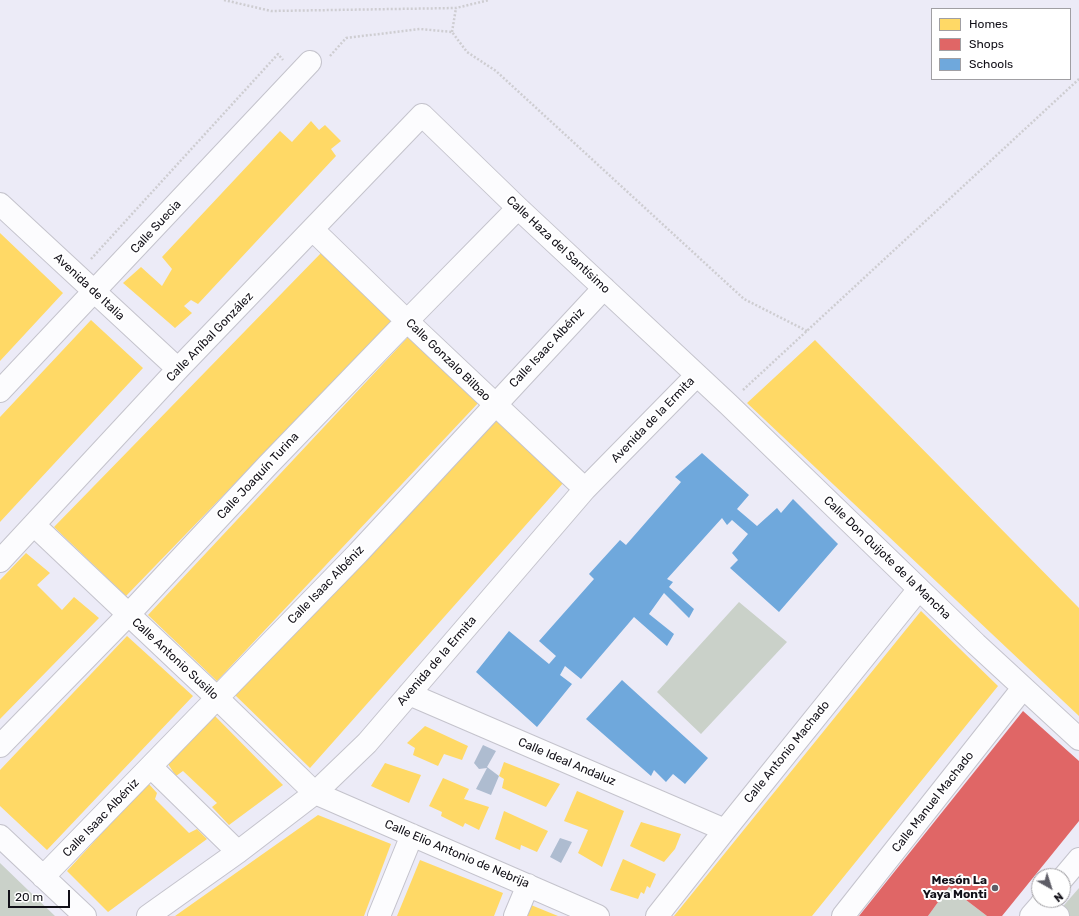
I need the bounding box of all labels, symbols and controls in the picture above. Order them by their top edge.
legend [931,8,1071,80]
text: Homes [969,17,1008,31]
text: Shops [969,37,1004,51]
text: Schools [969,57,1013,71]
street label: Calle Haza del Santísimo [503,193,613,297]
street label: Calle Suecia [128,197,184,257]
street label: Avenida de Italia [51,251,127,323]
street label: Calle Aníbal González [164,289,256,385]
street label: Calle Isaac Albéniz [506,305,588,391]
street label: Calle Gonzalo Bilbao [403,316,493,404]
street label: Avenida de la Ermita [608,374,698,466]
street label: Calle Joaquín Turina [214,430,302,522]
street label: Calle Don Quijote de la Mancha [820,493,954,623]
street label: Calle Isaac Albéniz [285,543,367,627]
street label: Avenida de la Ermita [394,613,480,709]
street label: Calle Antonio Susillo [129,615,221,703]
street label: Calle Antonio Machado [741,698,833,806]
street label: Calle Ideal Andaluz [516,735,618,789]
street label: Calle Manuel Machado [889,749,977,855]
street label: Calle Isaac Albéniz [60,776,142,860]
street label: Calle Elio Antonio de Nebrija [382,817,532,891]
north arrow [1031,868,1071,908]
place label: Mesón La Yaya Monti [923,874,987,902]
scale bar [10,882,72,908]
marker: Mesón La Yaya Monti [990,883,1000,893]
text: N [1051,889,1065,904]
text: 20 m [15,890,43,904]

